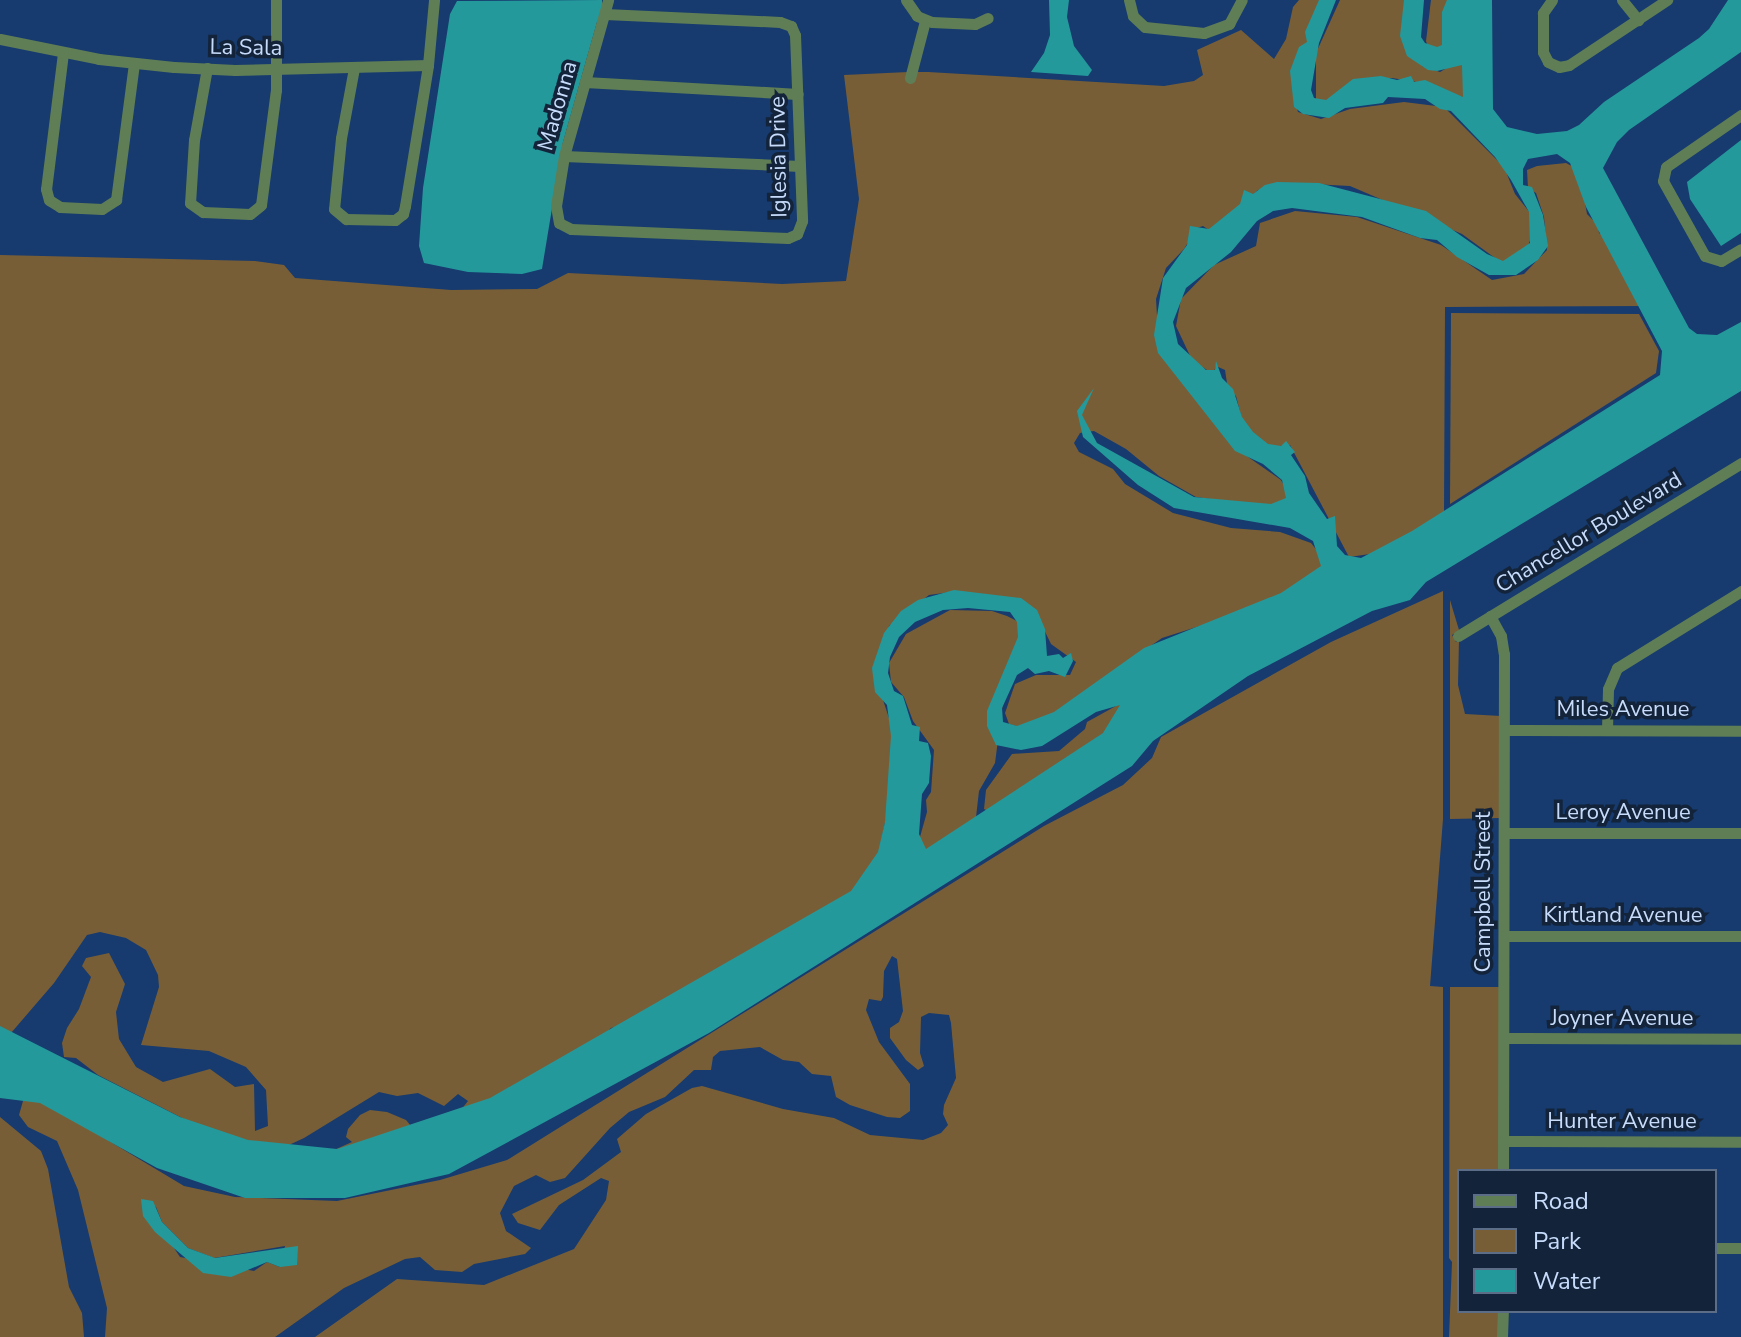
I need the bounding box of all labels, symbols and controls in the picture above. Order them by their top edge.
street label: La Sala [209,34,283,62]
street label: Madonna [533,58,583,154]
street label: Iglesia Drive [765,96,793,218]
street label: Chancellor Boulevard [1491,467,1687,599]
street label: Miles Avenue [1556,697,1690,723]
street label: Leroy Avenue [1555,800,1691,826]
street label: Campbell Street [1471,812,1497,972]
street label: Kirtland Avenue [1543,903,1703,929]
street label: Joyner Avenue [1550,1006,1694,1032]
street label: Hunter Avenue [1547,1109,1697,1135]
legend [1457,1169,1717,1313]
text: Road [1533,1185,1589,1217]
text: Park [1533,1225,1581,1257]
text: Water [1533,1265,1600,1297]

